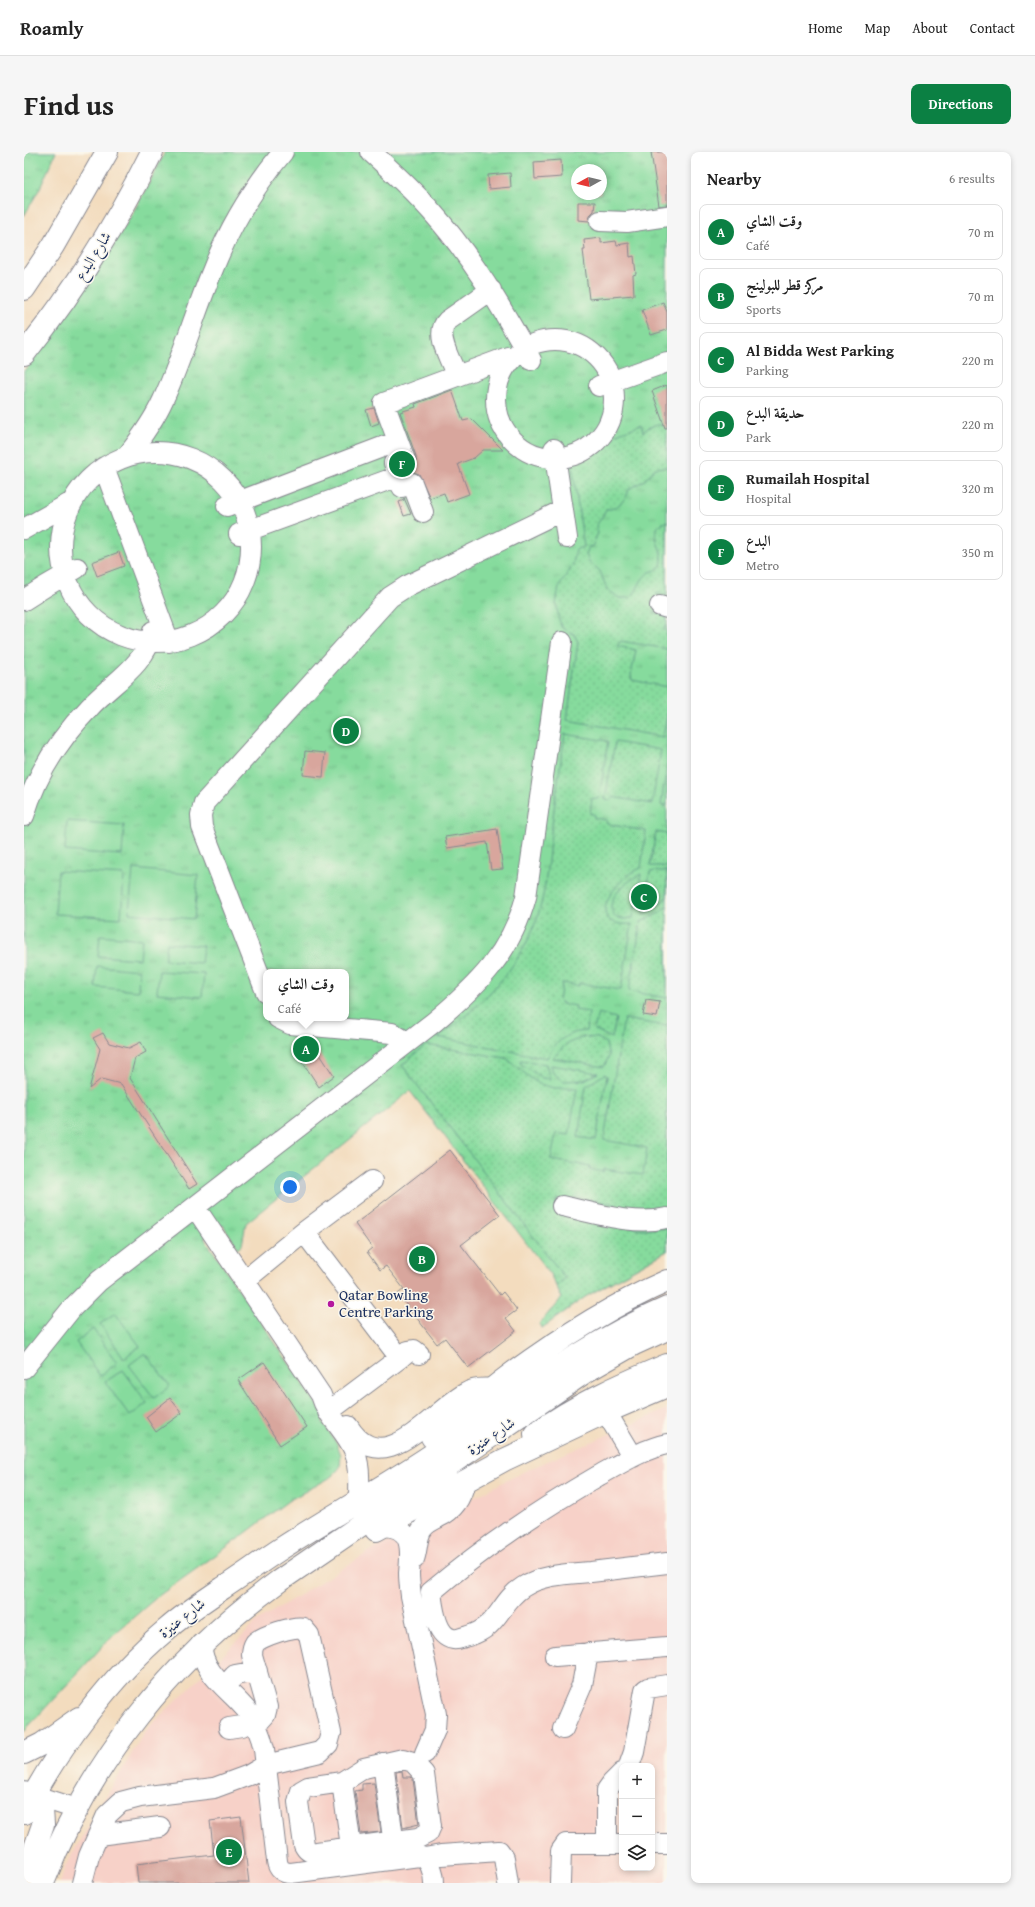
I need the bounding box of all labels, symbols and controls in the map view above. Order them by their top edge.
text: Roamly [20,14,84,42]
text: Home [808,18,843,38]
text: Map [865,18,890,38]
text: About [912,18,948,38]
text: Contact [970,18,1015,38]
text: Find us [24,84,114,125]
button: Directions [911,84,1011,124]
north arrow [571,164,607,200]
text: Nearby [707,166,761,191]
text: 6 results [949,169,995,188]
text: وقت الشاي [746,210,802,231]
text: A [717,223,725,242]
text: 70 m [968,223,994,242]
street label: شارع البدع [69,227,118,286]
text: Café [746,236,769,255]
text: مركز قطر للبولينج [746,274,823,295]
text: B [717,287,725,306]
text: 70 m [968,287,994,306]
text: Sports [746,300,781,319]
text: Al Bidda West Parking [746,340,894,361]
text: C [717,351,725,370]
text: 220 m [962,351,994,370]
text: Parking [746,361,789,380]
text: حديقة البدع [746,402,804,423]
text: D [717,415,725,434]
text: 220 m [962,415,994,434]
text: Park [746,428,771,447]
pin: F [389,449,415,479]
text: Rumailah Hospital [746,468,870,489]
text: E [718,479,724,498]
text: 320 m [962,479,994,498]
text: Hospital [746,489,791,508]
text: البدع [746,530,771,551]
text: F [718,543,724,562]
text: 350 m [962,543,994,562]
text: Metro [746,556,779,575]
pin: D [333,716,359,746]
pin: C [631,882,657,912]
popup [263,969,349,1021]
text: وقت الشاي [278,973,334,994]
text: Café [278,999,301,1018]
pin: A [293,1034,319,1064]
your location [280,1177,300,1197]
pin: B [409,1244,435,1274]
place label: Qatar Bowling Centre Parking [339,1284,434,1322]
marker: Qatar Bowling Centre Parking [326,1299,336,1309]
street label: شارع عنيزة [462,1412,521,1462]
street label: شارع عنيزة [154,1593,211,1645]
map controls [619,1763,655,1871]
button: + [619,1763,655,1799]
button: − [619,1799,655,1835]
button: layers [619,1835,655,1871]
pin: E [216,1837,242,1867]

